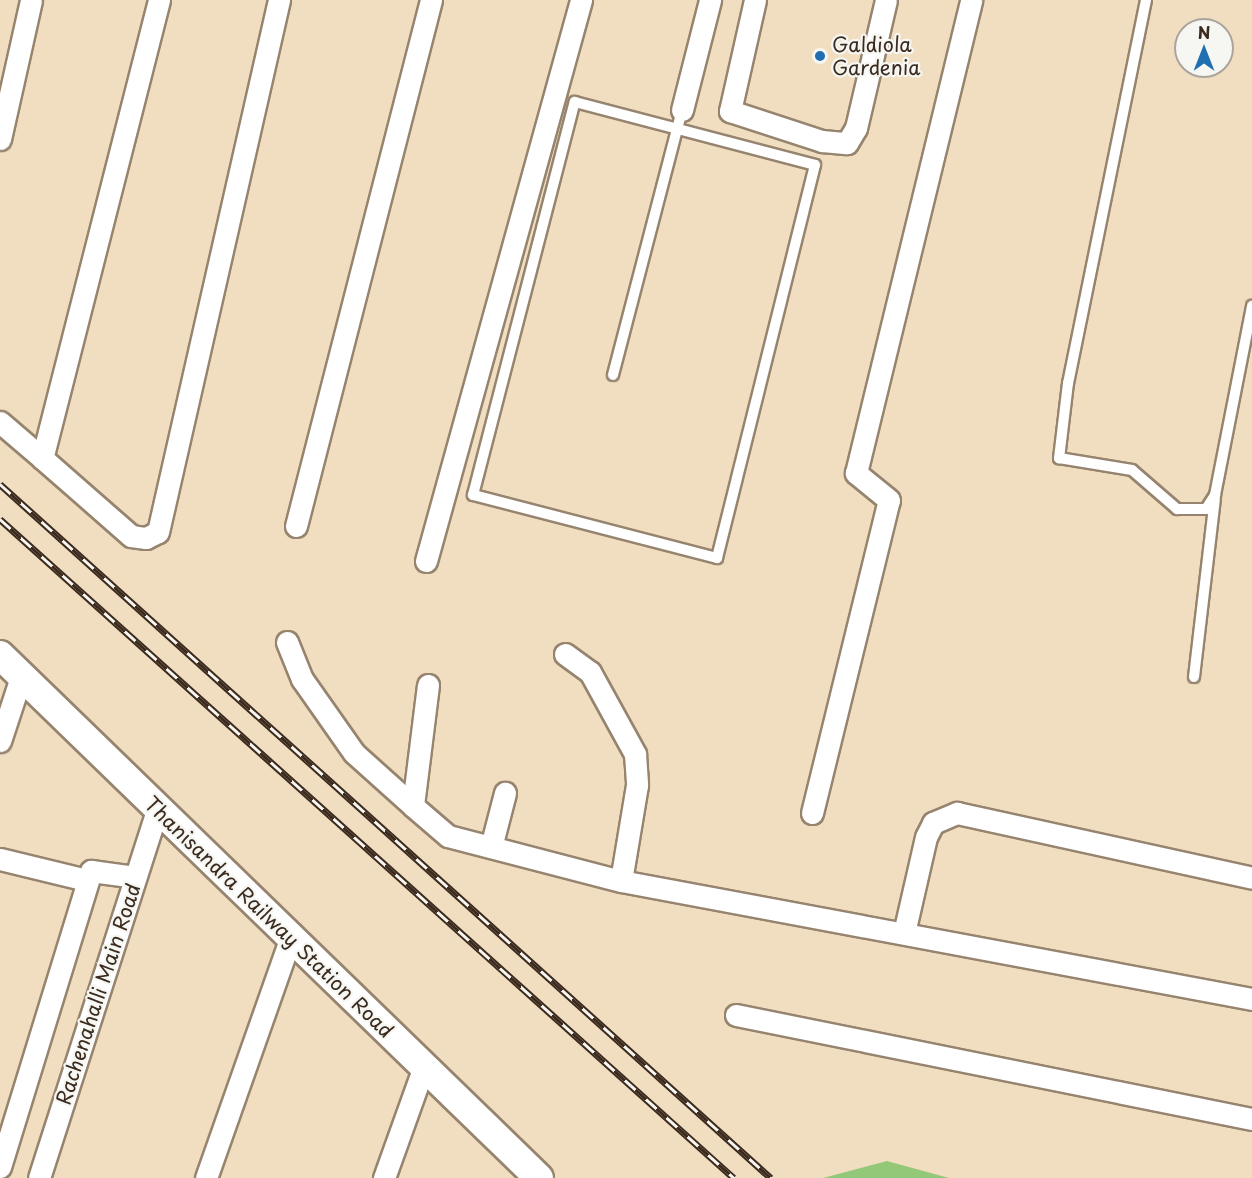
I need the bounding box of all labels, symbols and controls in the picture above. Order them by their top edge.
north arrow [1174,18,1234,78]
text: N [1198,20,1210,44]
place label: Galdiola Gardenia [832,33,921,80]
marker: Galdiola Gardenia [813,49,827,63]
street label: Thanisandra Railway Station Road [140,791,398,1043]
street label: Rachenahalli Main Road [51,880,145,1108]

